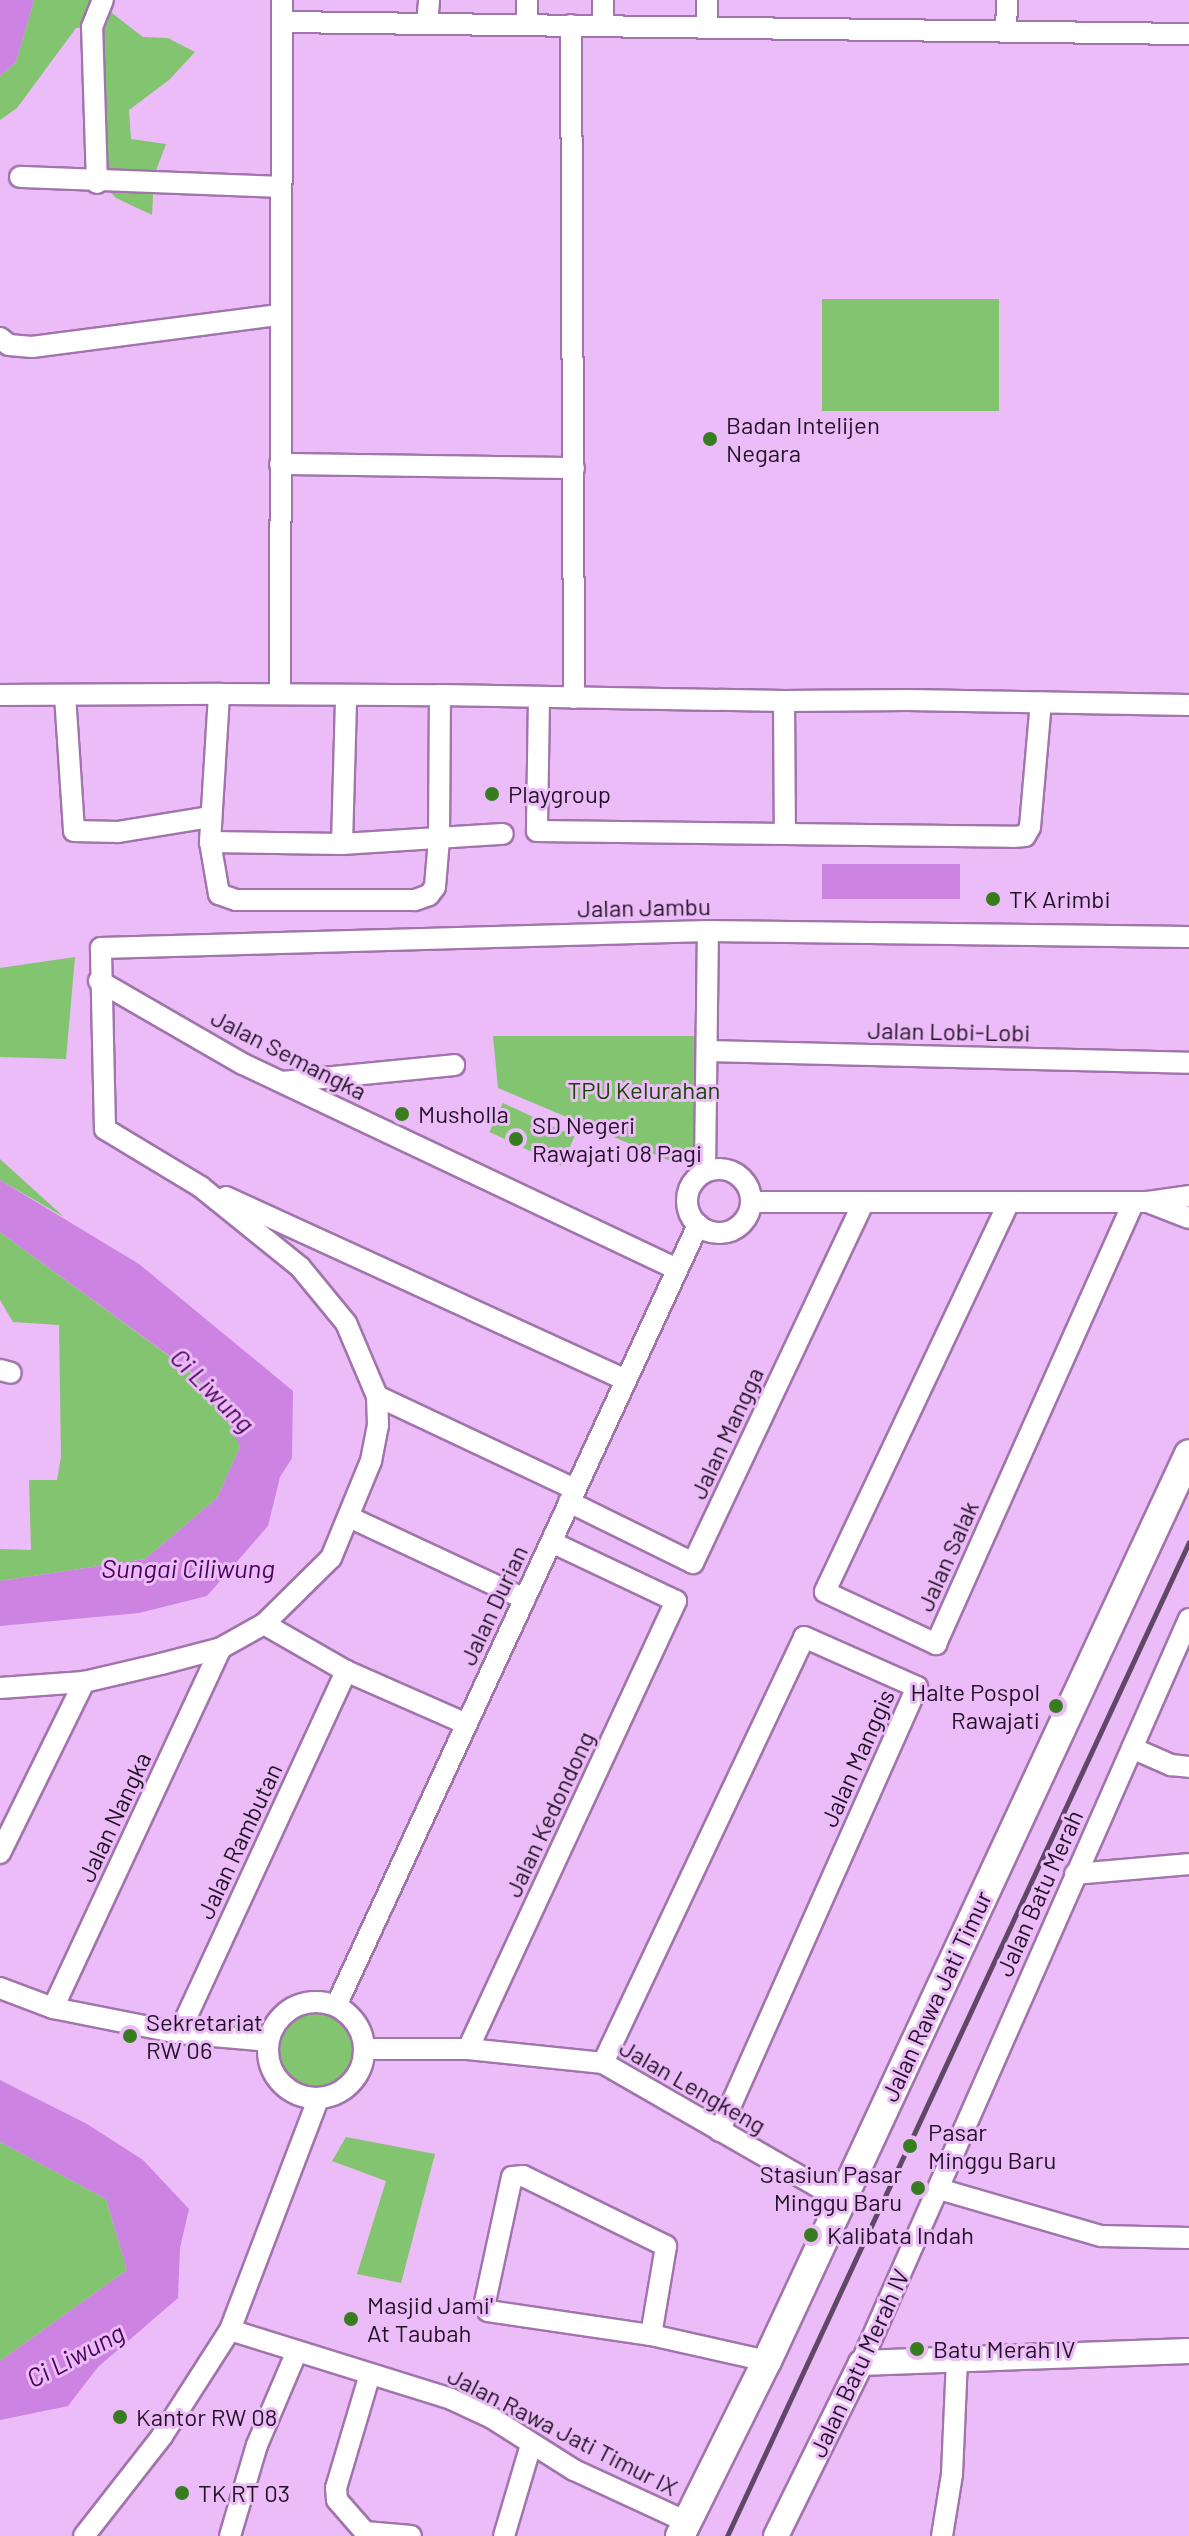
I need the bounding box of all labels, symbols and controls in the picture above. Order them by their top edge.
place label: Badan Intelijen Negara [726,411,880,467]
marker: Badan Intelijen Negara [701,430,719,448]
place label: Playgroup [508,780,611,808]
marker: Playgroup [483,785,501,803]
place label: TK Arimbi [1009,885,1111,913]
marker: TK Arimbi [984,890,1002,908]
street label: Jalan Jambu [577,891,711,923]
street label: Jalan Semangka [207,1002,371,1106]
street label: Jalan Lobi-Lobi [867,1015,1031,1047]
park label: TPU Kelurahan [568,1076,720,1104]
place label: Musholla [418,1100,509,1128]
marker: Musholla [393,1105,411,1123]
place label: SD Negeri Rawajati 08 Pagi [532,1111,702,1167]
marker: SD Negeri Rawajati 08 Pagi [507,1130,525,1148]
water label: Ci Liwung [164,1341,262,1439]
street label: Jalan Mangga [683,1363,769,1503]
street label: Jalan Salak [910,1496,984,1616]
street label: Jalan Durian [453,1540,533,1670]
water label: Sungai Ciliwung [101,1552,275,1584]
place label: Halte Pospol Rawajati [910,1678,1040,1734]
street label: Jalan Manggis [814,1685,900,1831]
marker: Halte Pospol Rawajati [1047,1697,1065,1715]
street label: Jalan Kedondong [498,1727,600,1901]
street label: Jalan Nangka [71,1747,157,1887]
street label: Jalan Rambutan [190,1759,288,1923]
street label: Jalan Batu Merah [989,1805,1089,1981]
street label: Jalan Rawa Jati Timur [875,1886,997,2106]
place label: Sekretariat RW 06 [146,2008,263,2064]
marker: Sekretariat RW 06 [121,2027,139,2045]
street label: Jalan Lengkeng [615,2033,771,2139]
place label: Pasar Minggu Baru [928,2118,1056,2174]
marker: Pasar Minggu Baru [899,2135,921,2157]
place label: Stasiun Pasar Minggu Baru [760,2160,902,2216]
marker: Stasiun Pasar Minggu Baru [909,2179,927,2197]
place label: Kalibata Indah [827,2221,974,2249]
marker: Kalibata Indah [802,2226,820,2244]
street label: Jalan Batu Merah IV [803,2264,915,2462]
place label: Masjid Jami' At Taubah [367,2291,493,2347]
marker: Masjid Jami' At Taubah [342,2310,360,2328]
water label: Ci Liwung [21,2316,129,2394]
place label: Batu Merah IV [933,2335,1075,2363]
marker: Batu Merah IV [908,2340,926,2358]
street label: Jalan Rawa Jati Timur IX [443,2360,683,2502]
place label: Kantor RW 08 [136,2403,277,2431]
marker: Kantor RW 08 [111,2408,129,2426]
place label: TK RT 03 [198,2479,290,2507]
marker: TK RT 03 [173,2484,191,2502]

